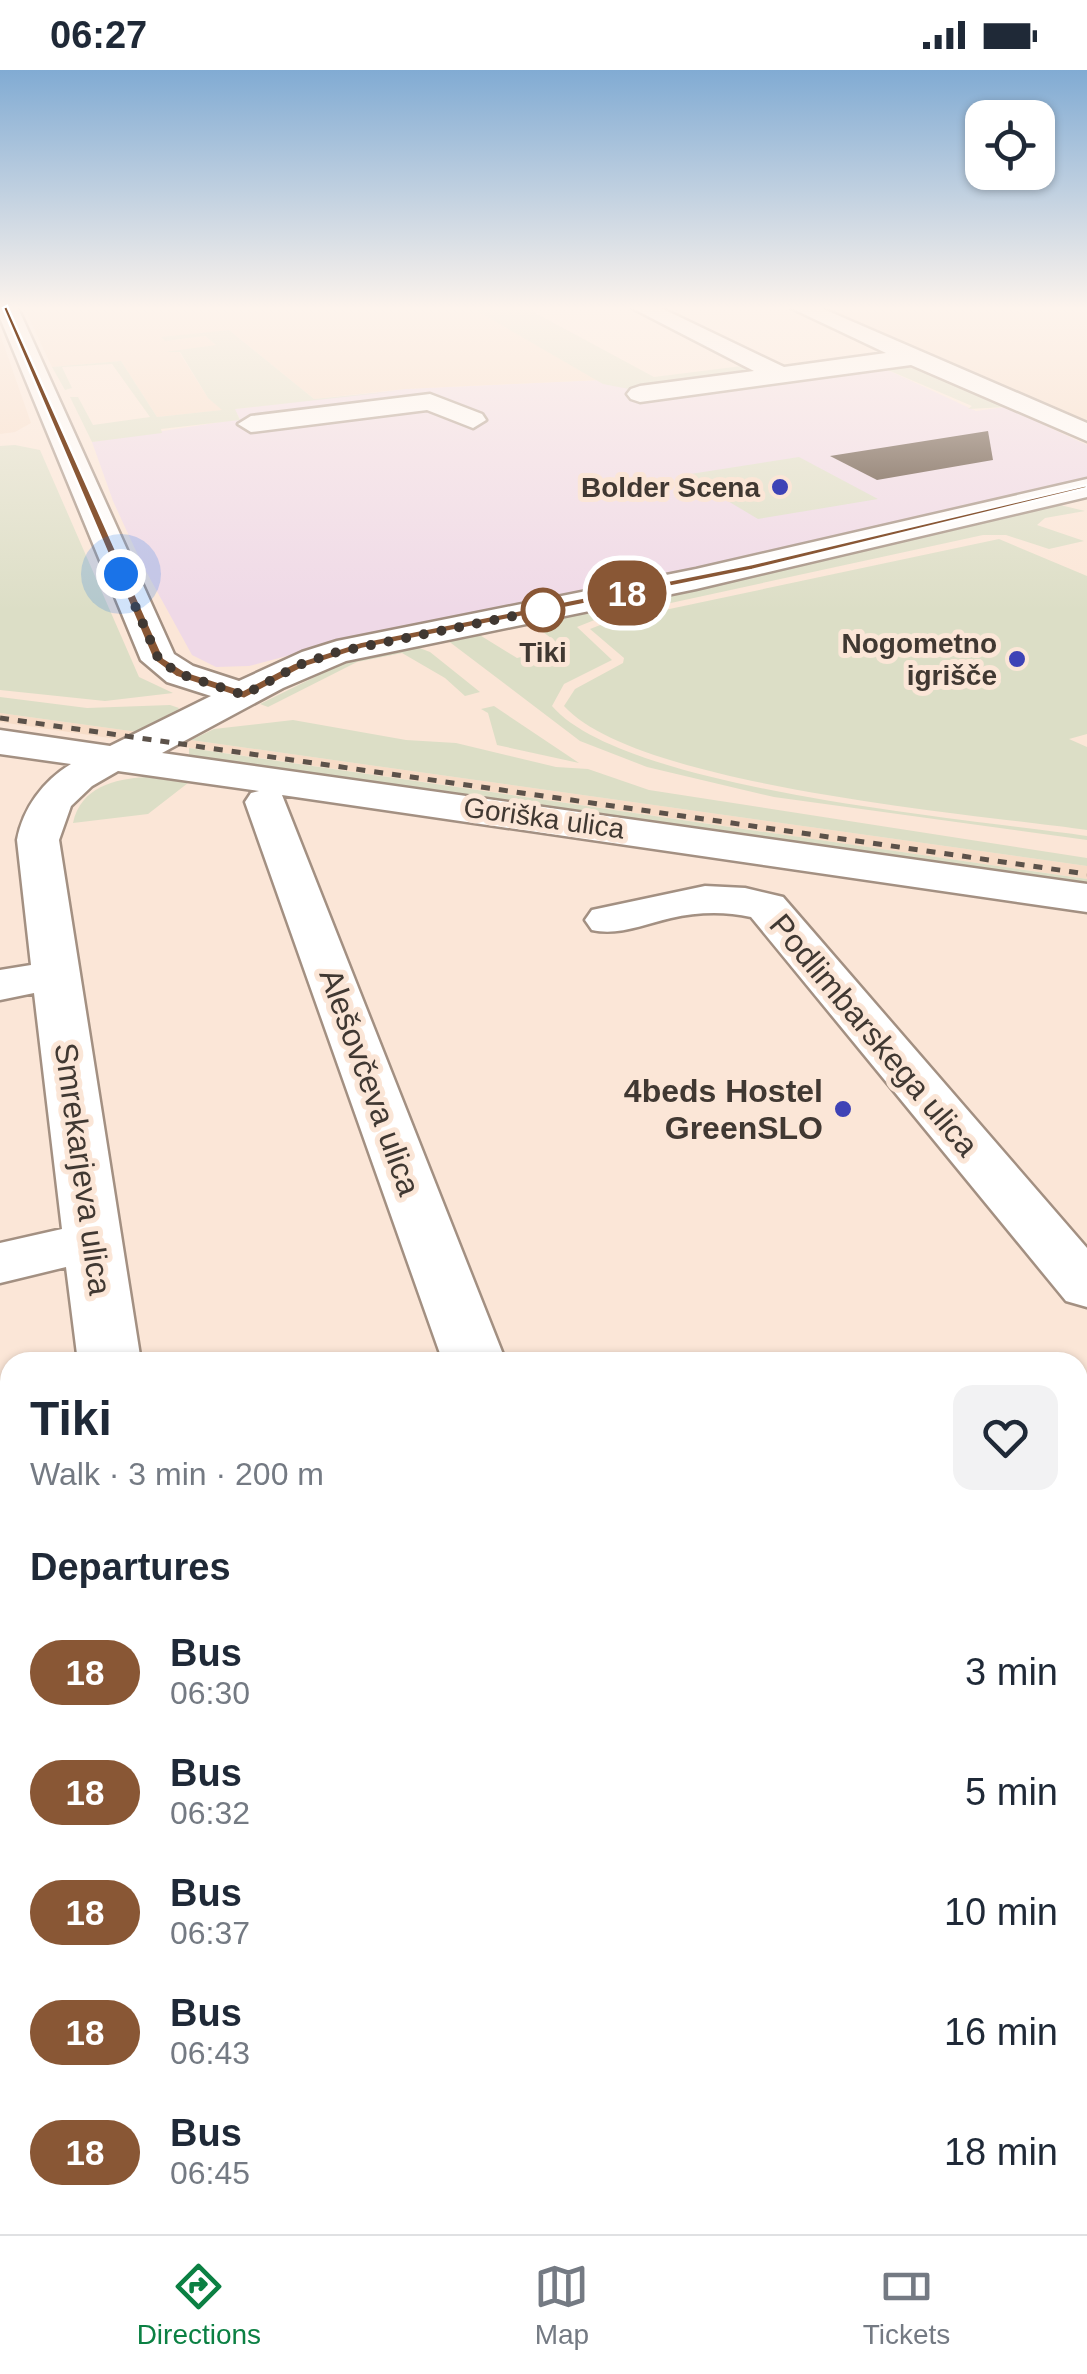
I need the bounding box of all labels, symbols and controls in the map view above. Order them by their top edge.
text: 06:27 [50,14,147,56]
map controls [965,100,1055,190]
button: locate [965,100,1055,190]
place label: Bolder Scena [581,472,760,503]
marker: Bolder Scena [769,476,791,498]
your location [96,549,146,599]
line badge: 18 [582,560,672,626]
text: 18 [608,574,646,613]
marker: Tiki [522,589,564,631]
place label: Nogometno igrišče [841,628,997,691]
place label: Tiki [519,637,567,668]
marker: Nogometno igrišče [1006,648,1028,670]
street label: Goriška ulica [462,791,627,845]
street label: Podlimbarskega ulica [762,907,986,1163]
street label: Alešovčeva ulica [312,964,428,1200]
street label: Smrekarjeva ulica [47,1041,119,1298]
place label: 4beds Hostel GreenSLO [624,1073,823,1146]
marker: 4beds Hostel GreenSLO [832,1098,854,1120]
button: heart [953,1385,1058,1490]
text: Tiki [30,1392,112,1445]
text: Walk · 3 min · 200 m [30,1456,324,1492]
text: Departures [30,1546,231,1588]
text: Bus [170,1632,242,1674]
text: 3 min [965,1651,1058,1693]
text: 18 [66,1653,104,1692]
text: 06:30 [170,1675,250,1711]
text: Bus [170,1752,242,1794]
text: 5 min [965,1771,1058,1813]
text: 18 [66,1773,104,1812]
text: 06:32 [170,1795,250,1831]
text: Bus [170,1872,242,1914]
text: 10 min [944,1891,1058,1933]
text: 18 [66,1893,104,1932]
text: 06:37 [170,1915,250,1951]
text: Bus [170,1992,242,2034]
text: 16 min [944,2011,1058,2053]
text: 18 [66,2013,104,2052]
text: 06:43 [170,2035,250,2071]
text: Bus [170,2112,242,2154]
text: 18 min [944,2131,1058,2173]
text: 18 [66,2133,104,2172]
text: 06:45 [170,2155,250,2191]
tab: Directions [137,2259,261,2351]
tab: Map [534,2259,589,2351]
tab: Tickets [863,2259,950,2351]

